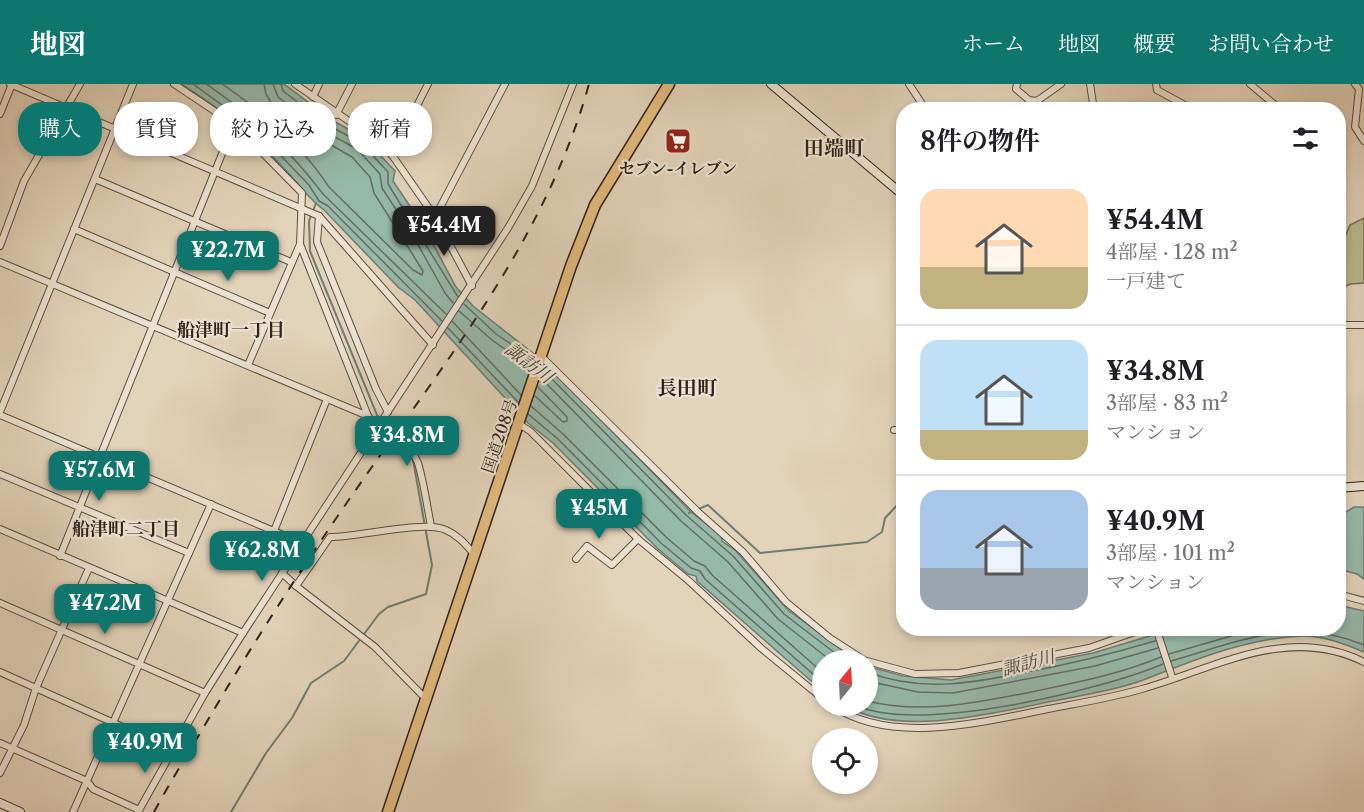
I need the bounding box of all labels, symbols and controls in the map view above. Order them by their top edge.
text: 地図 [30,27,86,61]
text: ホーム [962,31,1025,56]
text: 地図 [1058,31,1100,56]
text: 概要 [1133,31,1175,56]
text: お問い合わせ [1208,31,1334,56]
chip: 購入 [18,102,102,156]
chip: 賃貸 [114,102,198,156]
chip: 絞り込み [210,102,336,156]
chip: 新着 [348,102,432,156]
icon: filters [1289,122,1322,155]
text: 8件の物件 [920,125,1040,157]
supermarket icon: セブン-イレブン [663,126,693,156]
district label: 田端町 [804,136,865,160]
place label: セブン-イレブン [619,158,737,178]
text: ¥54.4M [1106,204,1204,236]
pin: ¥54.4M [395,206,493,257]
text: ¥54.4M [406,213,482,237]
icon: home [968,213,1040,285]
pin: ¥22.7M [179,231,277,282]
text: ¥22.7M [191,238,265,262]
text: 4部屋 · 128 m² [1106,240,1238,264]
text: 一戸建て [1106,269,1186,293]
district label: 船津町一丁目 [177,319,285,341]
water label: 諏訪川 [501,338,559,389]
text: ¥34.8M [1106,355,1205,387]
icon: home [968,364,1040,436]
district label: 長田町 [657,376,718,400]
text: 3部屋 · 83 m² [1106,391,1228,415]
street label: 国道208号 [477,396,521,476]
pin: ¥34.8M [358,416,456,467]
text: マンション [1106,420,1205,444]
text: ¥34.8M [369,423,445,447]
pin: ¥57.6M [50,451,148,502]
text: ¥57.6M [63,458,135,482]
pin: ¥45M [563,489,635,540]
text: ¥45M [570,496,628,520]
text: ¥40.9M [1106,505,1205,537]
icon: home [968,514,1040,586]
district label: 船津町二丁目 [72,518,180,540]
pin: ¥62.8M [213,531,311,582]
text: ¥62.8M [224,538,300,562]
text: 3部屋 · 101 m² [1106,541,1235,565]
text: マンション [1106,570,1205,594]
pin: ¥47.2M [56,584,154,635]
text: ¥47.2M [68,591,142,615]
water label: 諏訪川 [999,645,1059,681]
north arrow [812,650,878,716]
map controls [812,650,878,794]
pin: ¥40.9M [96,723,194,774]
button: locate [812,728,878,794]
text: ¥40.9M [107,730,183,754]

